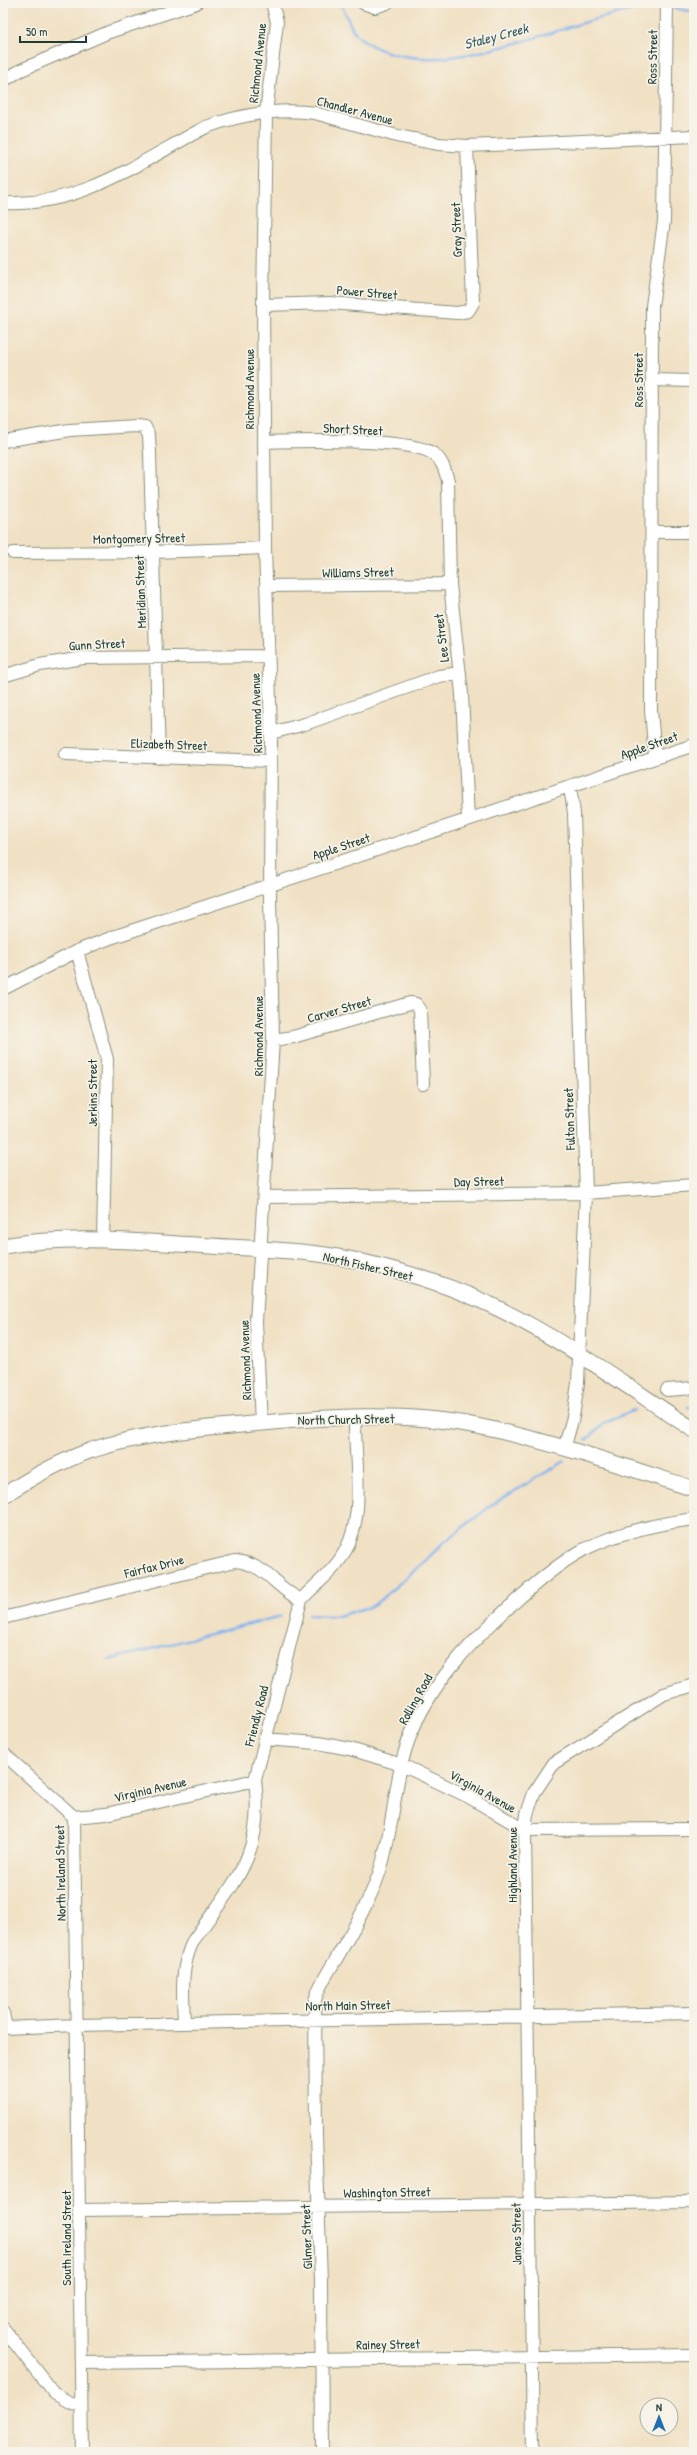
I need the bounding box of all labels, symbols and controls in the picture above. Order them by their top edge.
scale bar [20,18,86,44]
water label: Staley Creek [462,18,531,54]
street label: Richmond Avenue [244,22,270,104]
text: 50 m [26,23,47,40]
street label: Ross Street [643,29,661,84]
street label: Chandler Avenue [315,91,395,129]
street label: Gray Street [446,202,466,258]
street label: Power Street [336,280,399,304]
street label: Richmond Avenue [240,349,258,429]
street label: Ross Street [629,352,647,407]
street label: Short Street [323,418,384,440]
street label: Montgomery Street [93,528,186,548]
street label: Meridian Street [130,555,150,629]
street label: Williams Street [322,562,394,582]
street label: Lee Street [429,612,453,663]
street label: Gunn Street [68,634,126,654]
street label: Richmond Avenue [246,673,266,753]
street label: Apple Street [618,727,680,763]
street label: Elizabeth Street [130,734,208,754]
street label: Apple Street [310,828,373,864]
street label: Carver Street [305,991,374,1027]
street label: Richmond Avenue [249,996,267,1076]
street label: Jerkins Street [83,1059,101,1127]
street label: Fulton Street [559,1087,579,1151]
street label: Day Street [454,1172,505,1190]
street label: North Fisher Street [321,1247,415,1285]
street label: Richmond Avenue [235,1320,255,1400]
street label: North Church Street [298,1409,395,1429]
street label: Fairfax Drive [121,1550,186,1582]
street label: Rolling Road [394,1670,436,1728]
street label: Friendly Road [240,1684,272,1749]
street label: Virginia Avenue [446,1765,520,1817]
street label: Virginia Avenue [112,1772,188,1806]
street label: North Ireland Street [50,1824,70,1921]
street label: Highland Avenue [503,1827,521,1903]
street label: North Main Street [305,1995,391,2015]
street label: Washington Street [343,2182,431,2202]
street label: South Ireland Street [57,2190,75,2286]
street label: James Street [506,2202,526,2265]
street label: Gilmer Street [296,2204,316,2270]
street label: Rainey Street [356,2334,421,2354]
north arrow [639,2397,679,2437]
text: N [656,2400,662,2414]

